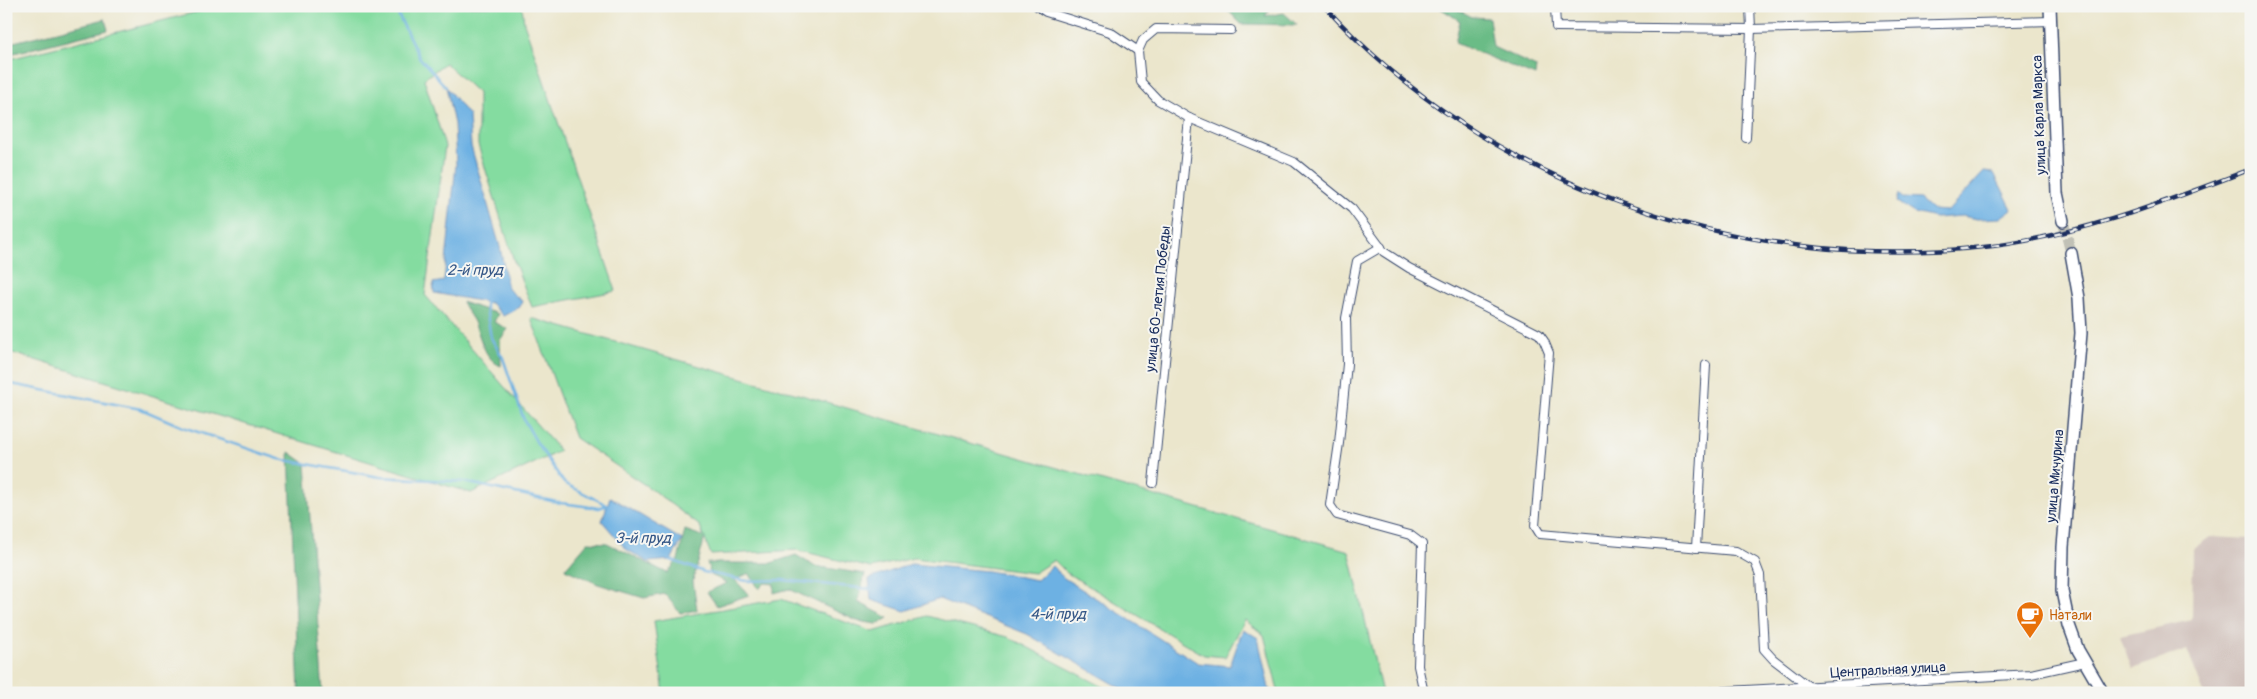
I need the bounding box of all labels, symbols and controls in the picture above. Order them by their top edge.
street label: улица Карла Маркса [2028,55,2050,176]
street label: улица 60-летия Победы [1142,225,1174,374]
water label: 2-й пруд [447,261,505,280]
street label: улица Мичурина [2042,429,2068,524]
water label: 3-й пруд [615,529,673,548]
cafe icon: Натали [2015,600,2045,639]
water label: 4-й пруд [1030,605,1088,624]
place label: Натали [2049,607,2092,624]
street label: Центральная улица [1830,658,1946,682]

